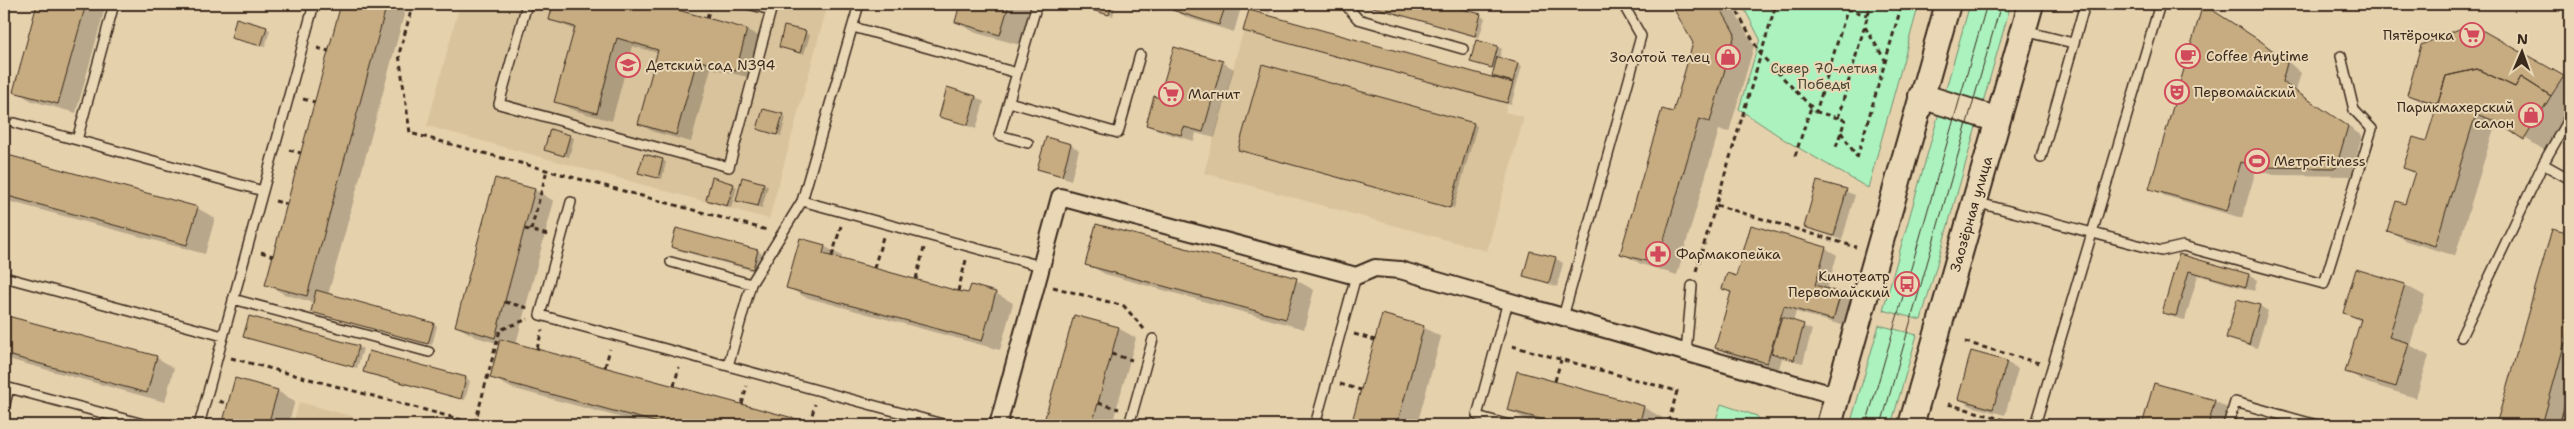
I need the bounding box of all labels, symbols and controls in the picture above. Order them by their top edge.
supermarket icon: Пятёрочка [2459,22,2485,48]
place label: Пятёрочка [2383,26,2454,44]
north arrow [2496,28,2546,78]
text: N [2517,30,2528,48]
cafe icon: Coffee Anytime [2175,43,2201,69]
shop icon: Золотой телец [1715,44,1741,70]
place label: Coffee Anytime [2206,47,2309,65]
place label: Золотой телец [1610,48,1710,66]
school or university icon: Детский сад N394 [615,52,641,78]
place label: Детский сад N394 [646,56,775,74]
park label: Сквер 70-летия Победы [1770,59,1878,93]
theatre icon: Первомайский [2164,79,2190,105]
supermarket icon: Магнит [1158,81,1184,107]
place label: Первомайский [2194,83,2296,101]
place label: Магнит [1188,85,1241,103]
place label: Парикмахерский салон [2397,98,2514,132]
shop icon: Парикмахерский салон [2518,102,2544,128]
sports icon: МетроFitness [2244,148,2270,174]
place label: МетроFitness [2274,152,2366,170]
street label: Заозёрная улица [1946,154,1996,274]
pharmacy icon: Фармакопейка [1645,241,1671,267]
place label: Фармакопейка [1676,245,1781,263]
place label: Кинотеатр Первомайский [1788,267,1890,301]
bus stop icon: Кинотеатр Первомайский [1894,271,1920,297]

